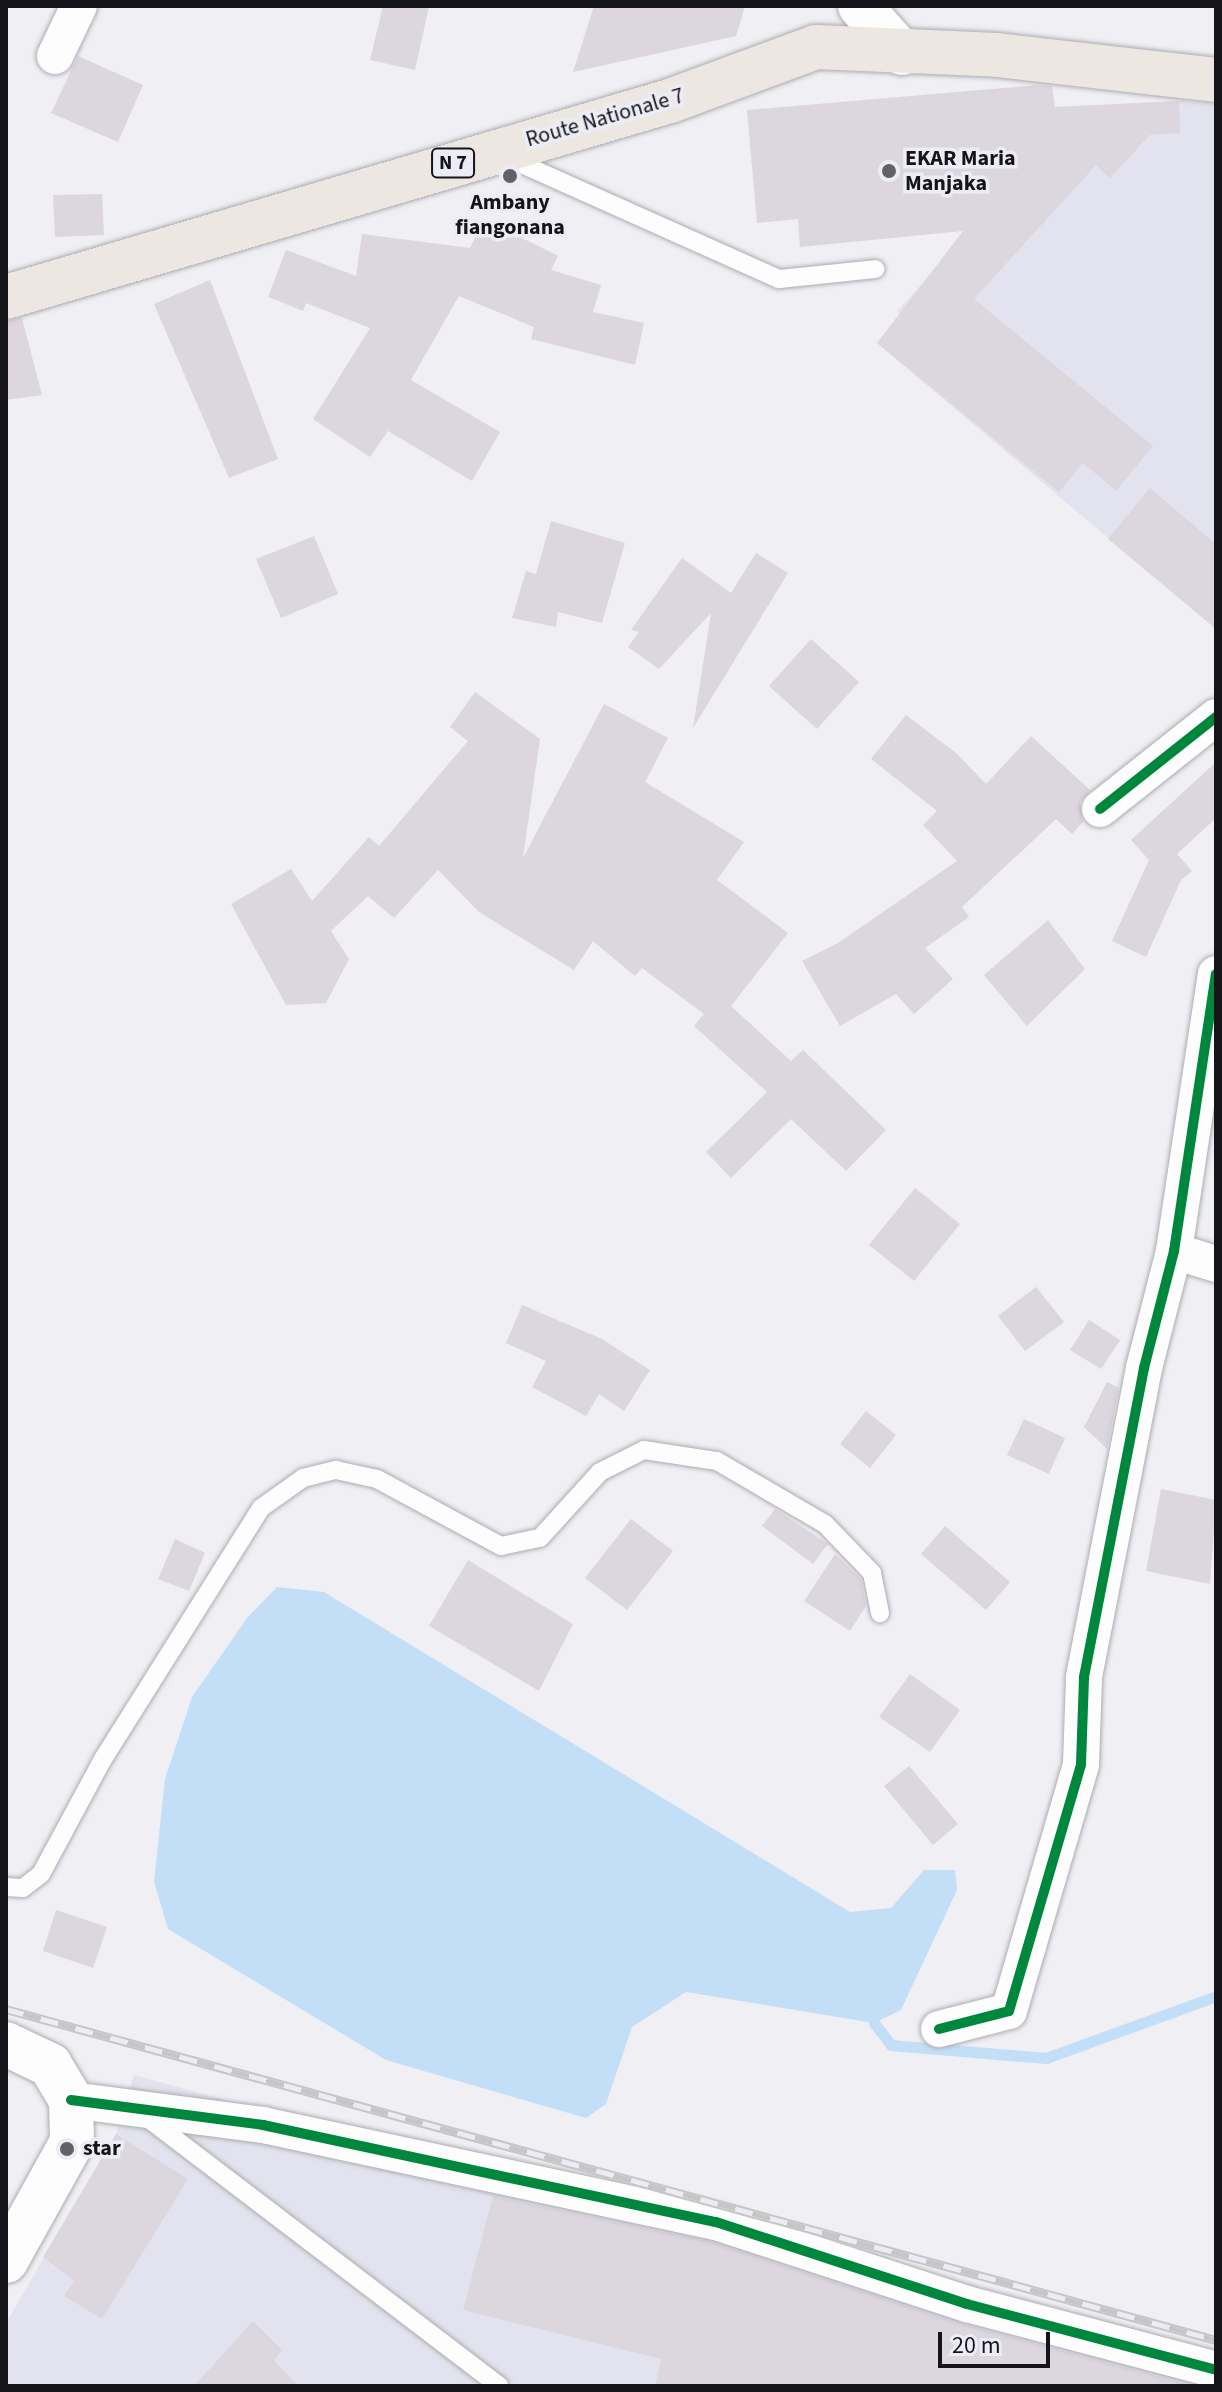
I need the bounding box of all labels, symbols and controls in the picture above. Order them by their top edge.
street label: Route Nationale 7 [523,83,687,153]
place label: EKAR Maria Manjaka [905,145,1016,196]
road number: N 7 [431,147,475,179]
marker: EKAR Maria Manjaka [880,162,898,180]
marker: Ambany fiangonana [501,167,519,185]
place label: Ambany fiangonana [455,189,565,240]
place label: star [83,2136,121,2162]
marker: star [58,2140,76,2158]
scale bar [942,2316,1054,2366]
text: 20 m [952,2328,1001,2363]

